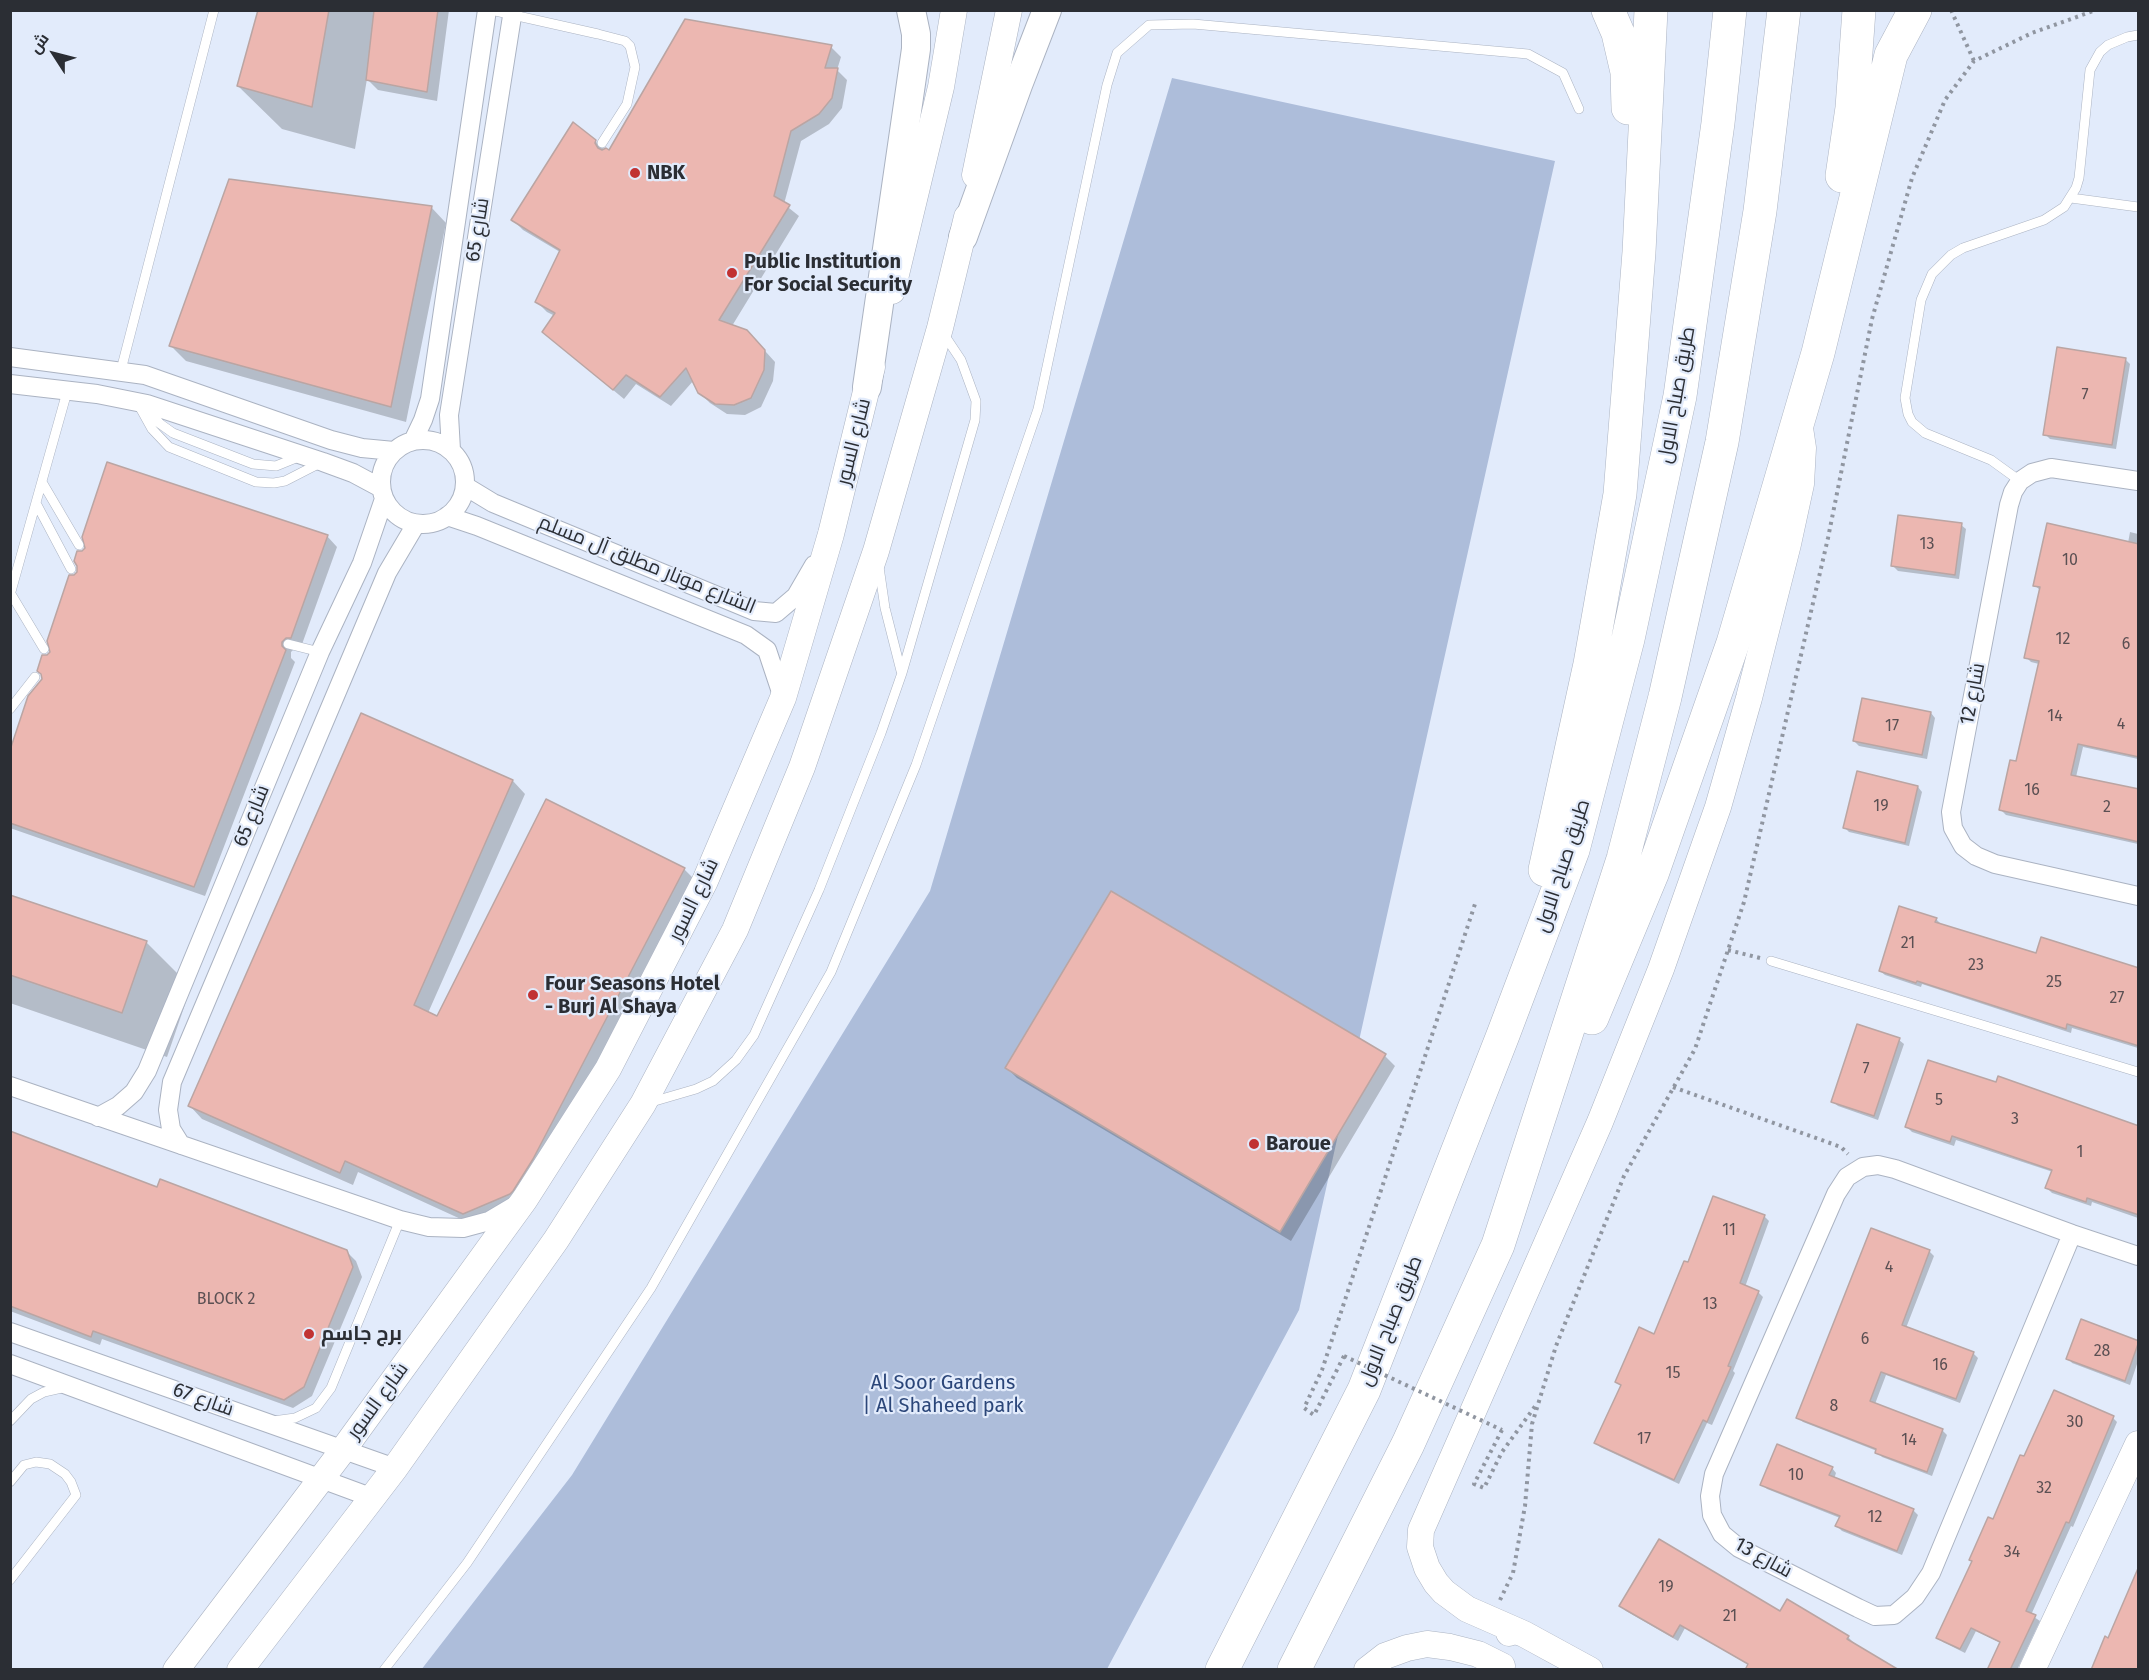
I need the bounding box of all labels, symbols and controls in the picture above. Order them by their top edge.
north arrow [24,24,84,84]
text: ش [25,29,53,57]
place label: NBK [647,161,685,185]
marker: NBK [628,166,642,180]
street label: شارع 65 [461,196,495,264]
place label: Public Institution For Social Security [744,250,912,297]
marker: Public Institution For Social Security [725,266,739,280]
street label: طريق صباح الاول [1653,325,1701,465]
house number: 7 [2081,386,2089,406]
street label: شارع السور [832,396,876,488]
street label: الشارع مونار مطلق آل مسلم [535,510,759,620]
house number: 13 [1920,535,1934,555]
house number: 10 [2062,551,2078,571]
house number: 12 [2056,630,2070,650]
house number: 6 [2122,635,2130,655]
street label: شارع 12 [1955,661,1991,727]
house number: 14 [2047,707,2063,727]
house number: 4 [2117,715,2125,735]
house number: 17 [1885,717,1899,737]
house number: 16 [2024,781,2040,801]
street label: شارع 65 [229,782,275,850]
street label: طريق صباح الاول [1530,796,1596,936]
house number: 19 [1873,797,1889,817]
house number: 2 [2103,798,2111,818]
street label: شارع السور [664,855,724,945]
house number: 21 [1901,934,1915,954]
house number: 23 [1968,956,1984,976]
place label: Four Seasons Hotel - Burj Al Shaya [545,972,720,1019]
house number: 25 [2046,973,2062,993]
marker: Four Seasons Hotel - Burj Al Shaya [526,988,540,1002]
house number: 27 [2110,989,2124,1009]
house number: 7 [1862,1060,1870,1080]
house number: 5 [1935,1091,1943,1111]
house number: 3 [2011,1110,2019,1130]
place label: Baroue [1266,1132,1331,1156]
marker: Baroue [1247,1137,1261,1151]
house number: 1 [2077,1143,2083,1163]
house number: 11 [1722,1221,1736,1241]
street label: طريق صباح الاول [1354,1252,1428,1390]
house number: 4 [1885,1258,1893,1278]
house number: BLOCK 2 [197,1290,255,1310]
house number: 13 [1703,1295,1717,1315]
place label: برج جاسم [321,1322,402,1346]
marker: برج جاسم [302,1327,316,1341]
house number: 6 [1861,1330,1869,1350]
house number: 28 [2094,1342,2110,1362]
house number: 16 [1932,1356,1948,1376]
street label: شارع السور [342,1358,414,1444]
house number: 15 [1666,1364,1680,1384]
park label: Al Soor Gardens | Al Shaheed park [863,1371,1023,1418]
street label: شارع 67 [169,1378,237,1422]
house number: 8 [1830,1397,1838,1417]
house number: 30 [2067,1413,2083,1433]
house number: 17 [1637,1430,1651,1450]
house number: 14 [1901,1431,1917,1451]
house number: 10 [1788,1466,1804,1486]
house number: 32 [2036,1479,2052,1499]
house number: 12 [1868,1508,1882,1528]
street label: شارع 13 [1730,1532,1796,1584]
house number: 34 [2004,1543,2020,1563]
house number: 19 [1658,1578,1674,1598]
house number: 21 [1723,1607,1737,1627]

